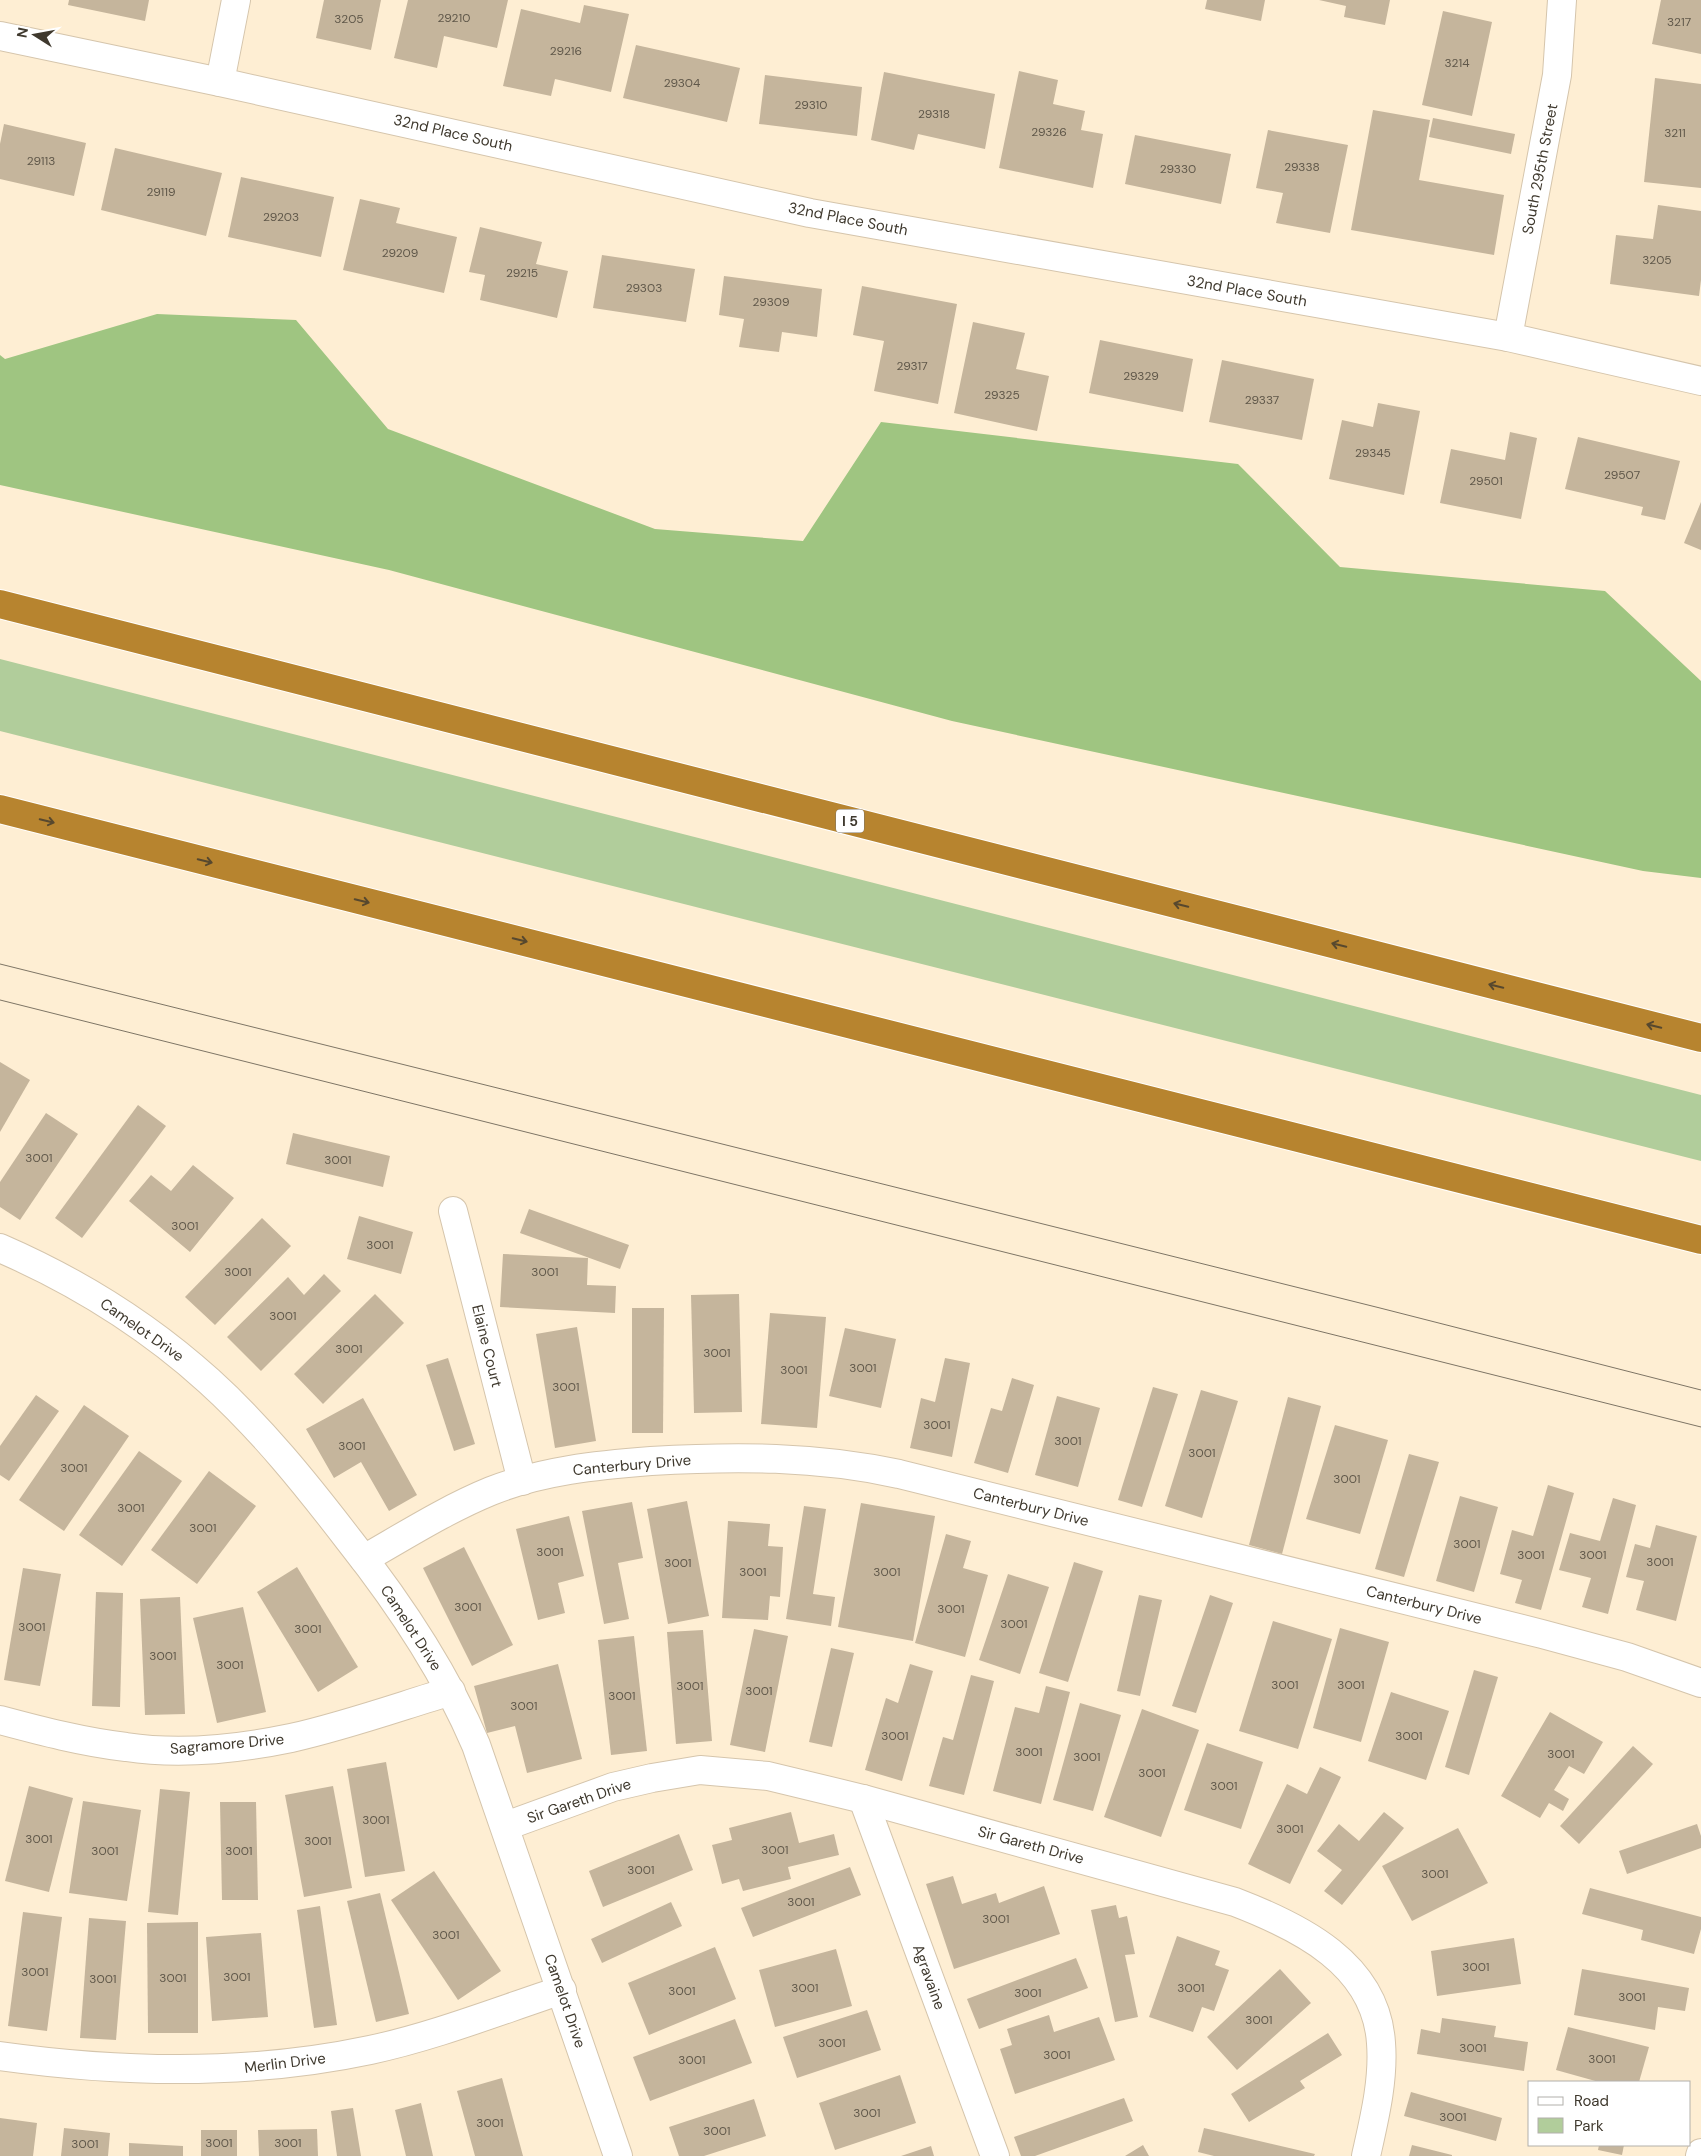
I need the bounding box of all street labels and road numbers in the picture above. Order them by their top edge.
street label: South 295th Street [1518,102,1563,236]
street label: 32nd Place South [392,110,514,156]
street label: 32nd Place South [786,198,910,240]
street label: 32nd Place South [1185,271,1309,311]
road number: I 5 [836,809,864,832]
street label: Camelot Drive [96,1294,188,1366]
street label: Elaine Court [467,1303,507,1389]
street label: Canterbury Drive [572,1450,692,1480]
street label: Canterbury Drive [971,1483,1091,1531]
street label: Camelot Drive [376,1581,446,1675]
street label: Canterbury Drive [1364,1581,1484,1629]
street label: Sagramore Drive [169,1729,285,1759]
street label: Sir Gareth Drive [524,1774,634,1828]
street label: Sir Gareth Drive [976,1821,1086,1869]
street label: Agravaine [908,1942,950,2012]
street label: Camelot Drive [540,1951,590,2051]
street label: Merlin Drive [243,2048,327,2078]

